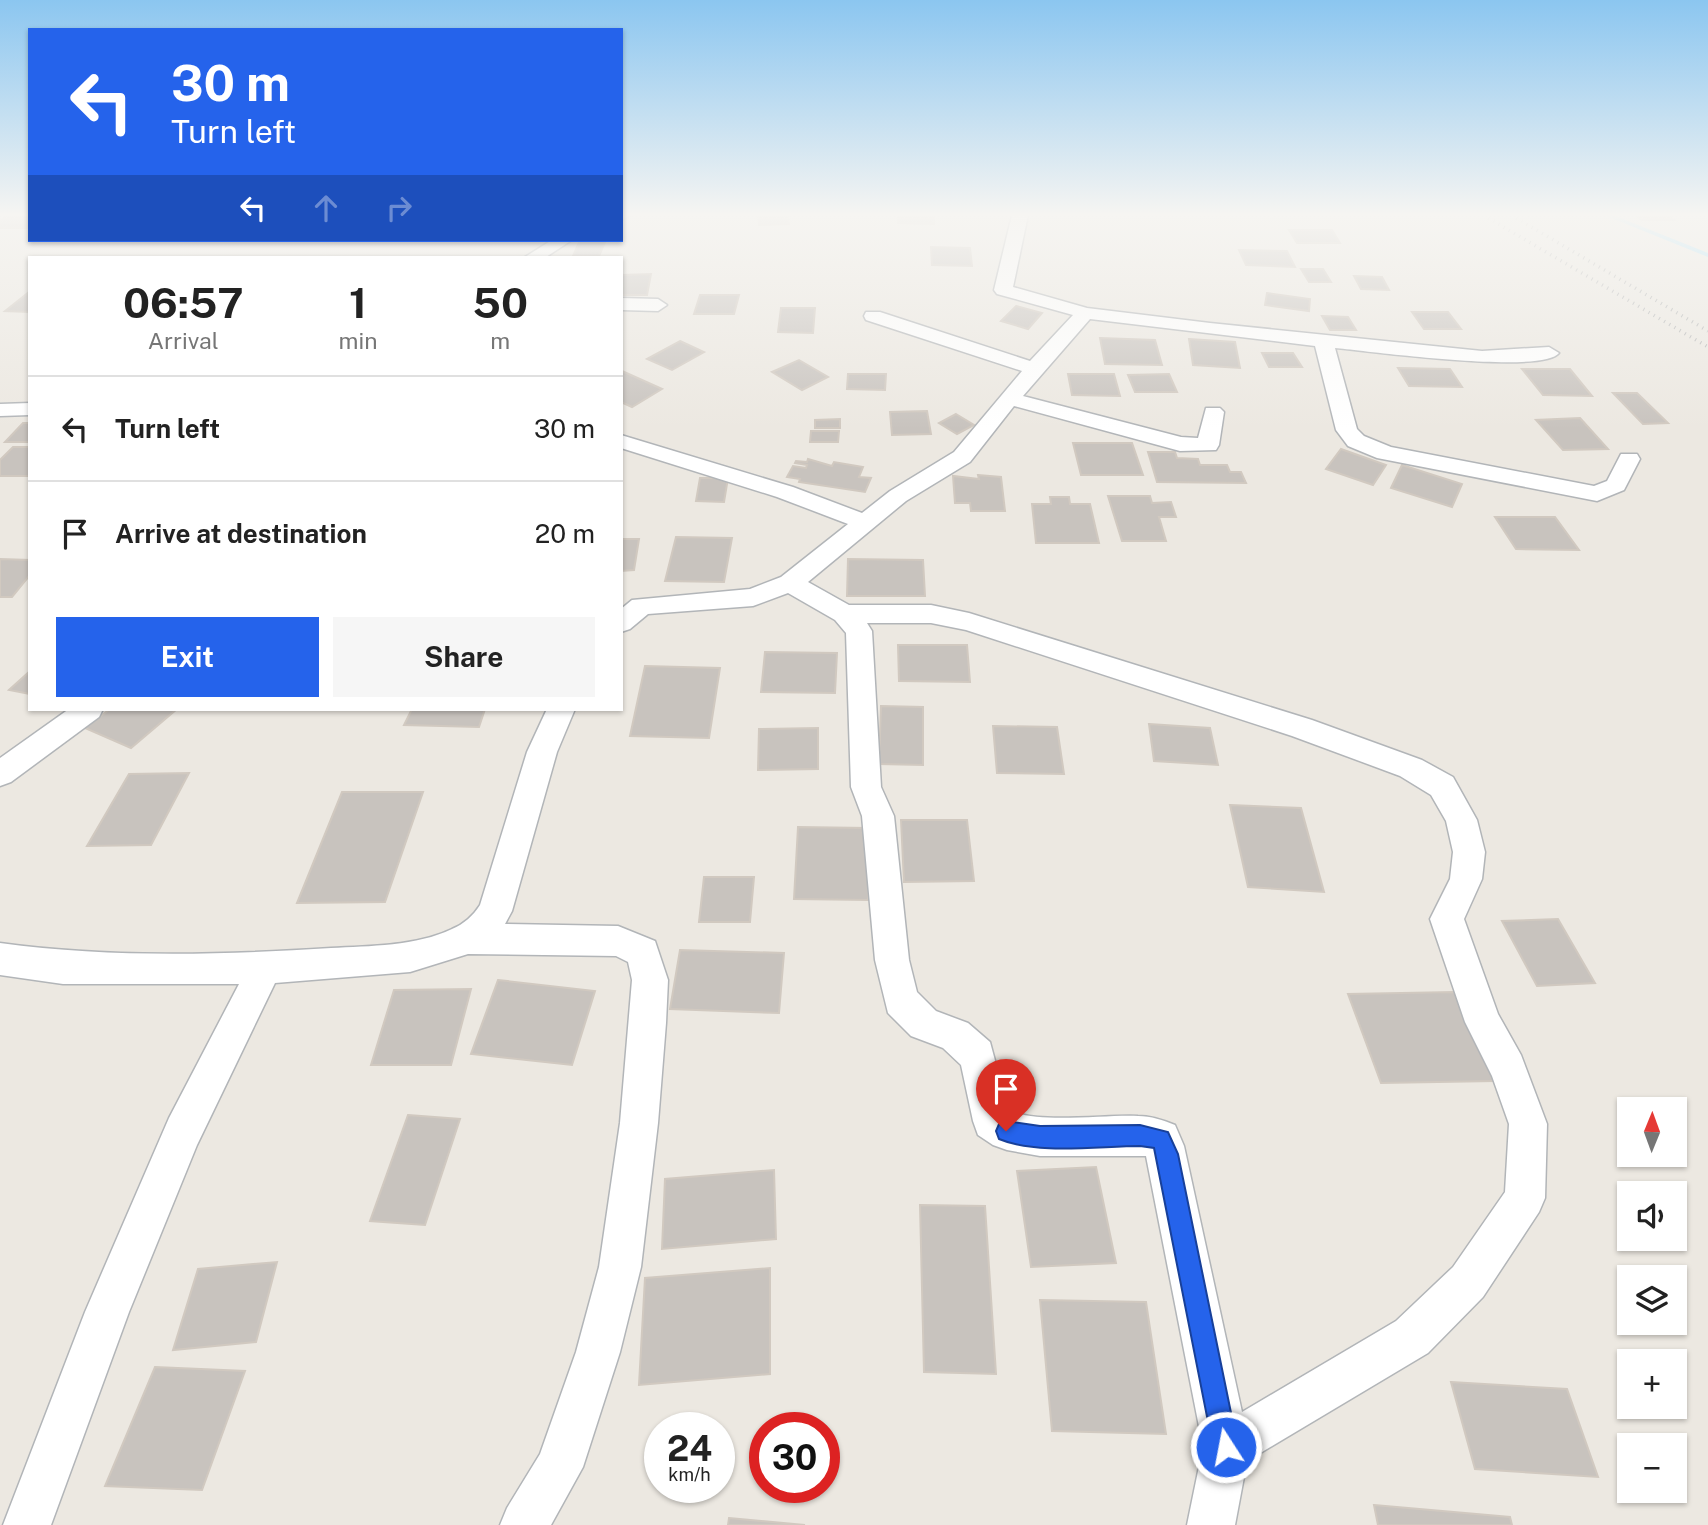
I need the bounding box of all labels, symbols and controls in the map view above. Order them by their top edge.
text: 30 m [171,54,290,112]
icon: left [56,56,147,147]
text: Turn left [171,113,296,150]
icon: left [234,189,272,227]
icon: ahead [307,189,345,227]
icon: right [380,189,418,227]
text: 06:57 [123,278,244,327]
text: 1 [349,278,367,327]
text: 50 [473,278,528,327]
text: Arrival [148,327,219,354]
text: min [339,327,378,354]
text: m [490,327,510,354]
icon: left [56,410,94,448]
text: Turn left [115,413,220,444]
text: 30 m [534,413,595,444]
icon: arrive [56,515,94,553]
text: Arrive at destination [115,518,367,549]
text: 20 m [535,518,595,549]
button: Exit [56,617,319,697]
button: Share [333,617,595,697]
pin [976,1059,1036,1131]
icon: arrive [987,1070,1025,1108]
north arrow [1617,1097,1687,1167]
map controls [1617,1097,1687,1503]
button: sound [1617,1181,1687,1251]
button: layers [1617,1265,1687,1335]
button: + [1617,1349,1687,1419]
position arrow [1189,1410,1263,1484]
speed limit sign: 30 [749,1412,840,1503]
text: 24 [667,1428,712,1469]
button: − [1617,1433,1687,1503]
text: km/h [668,1464,711,1485]

